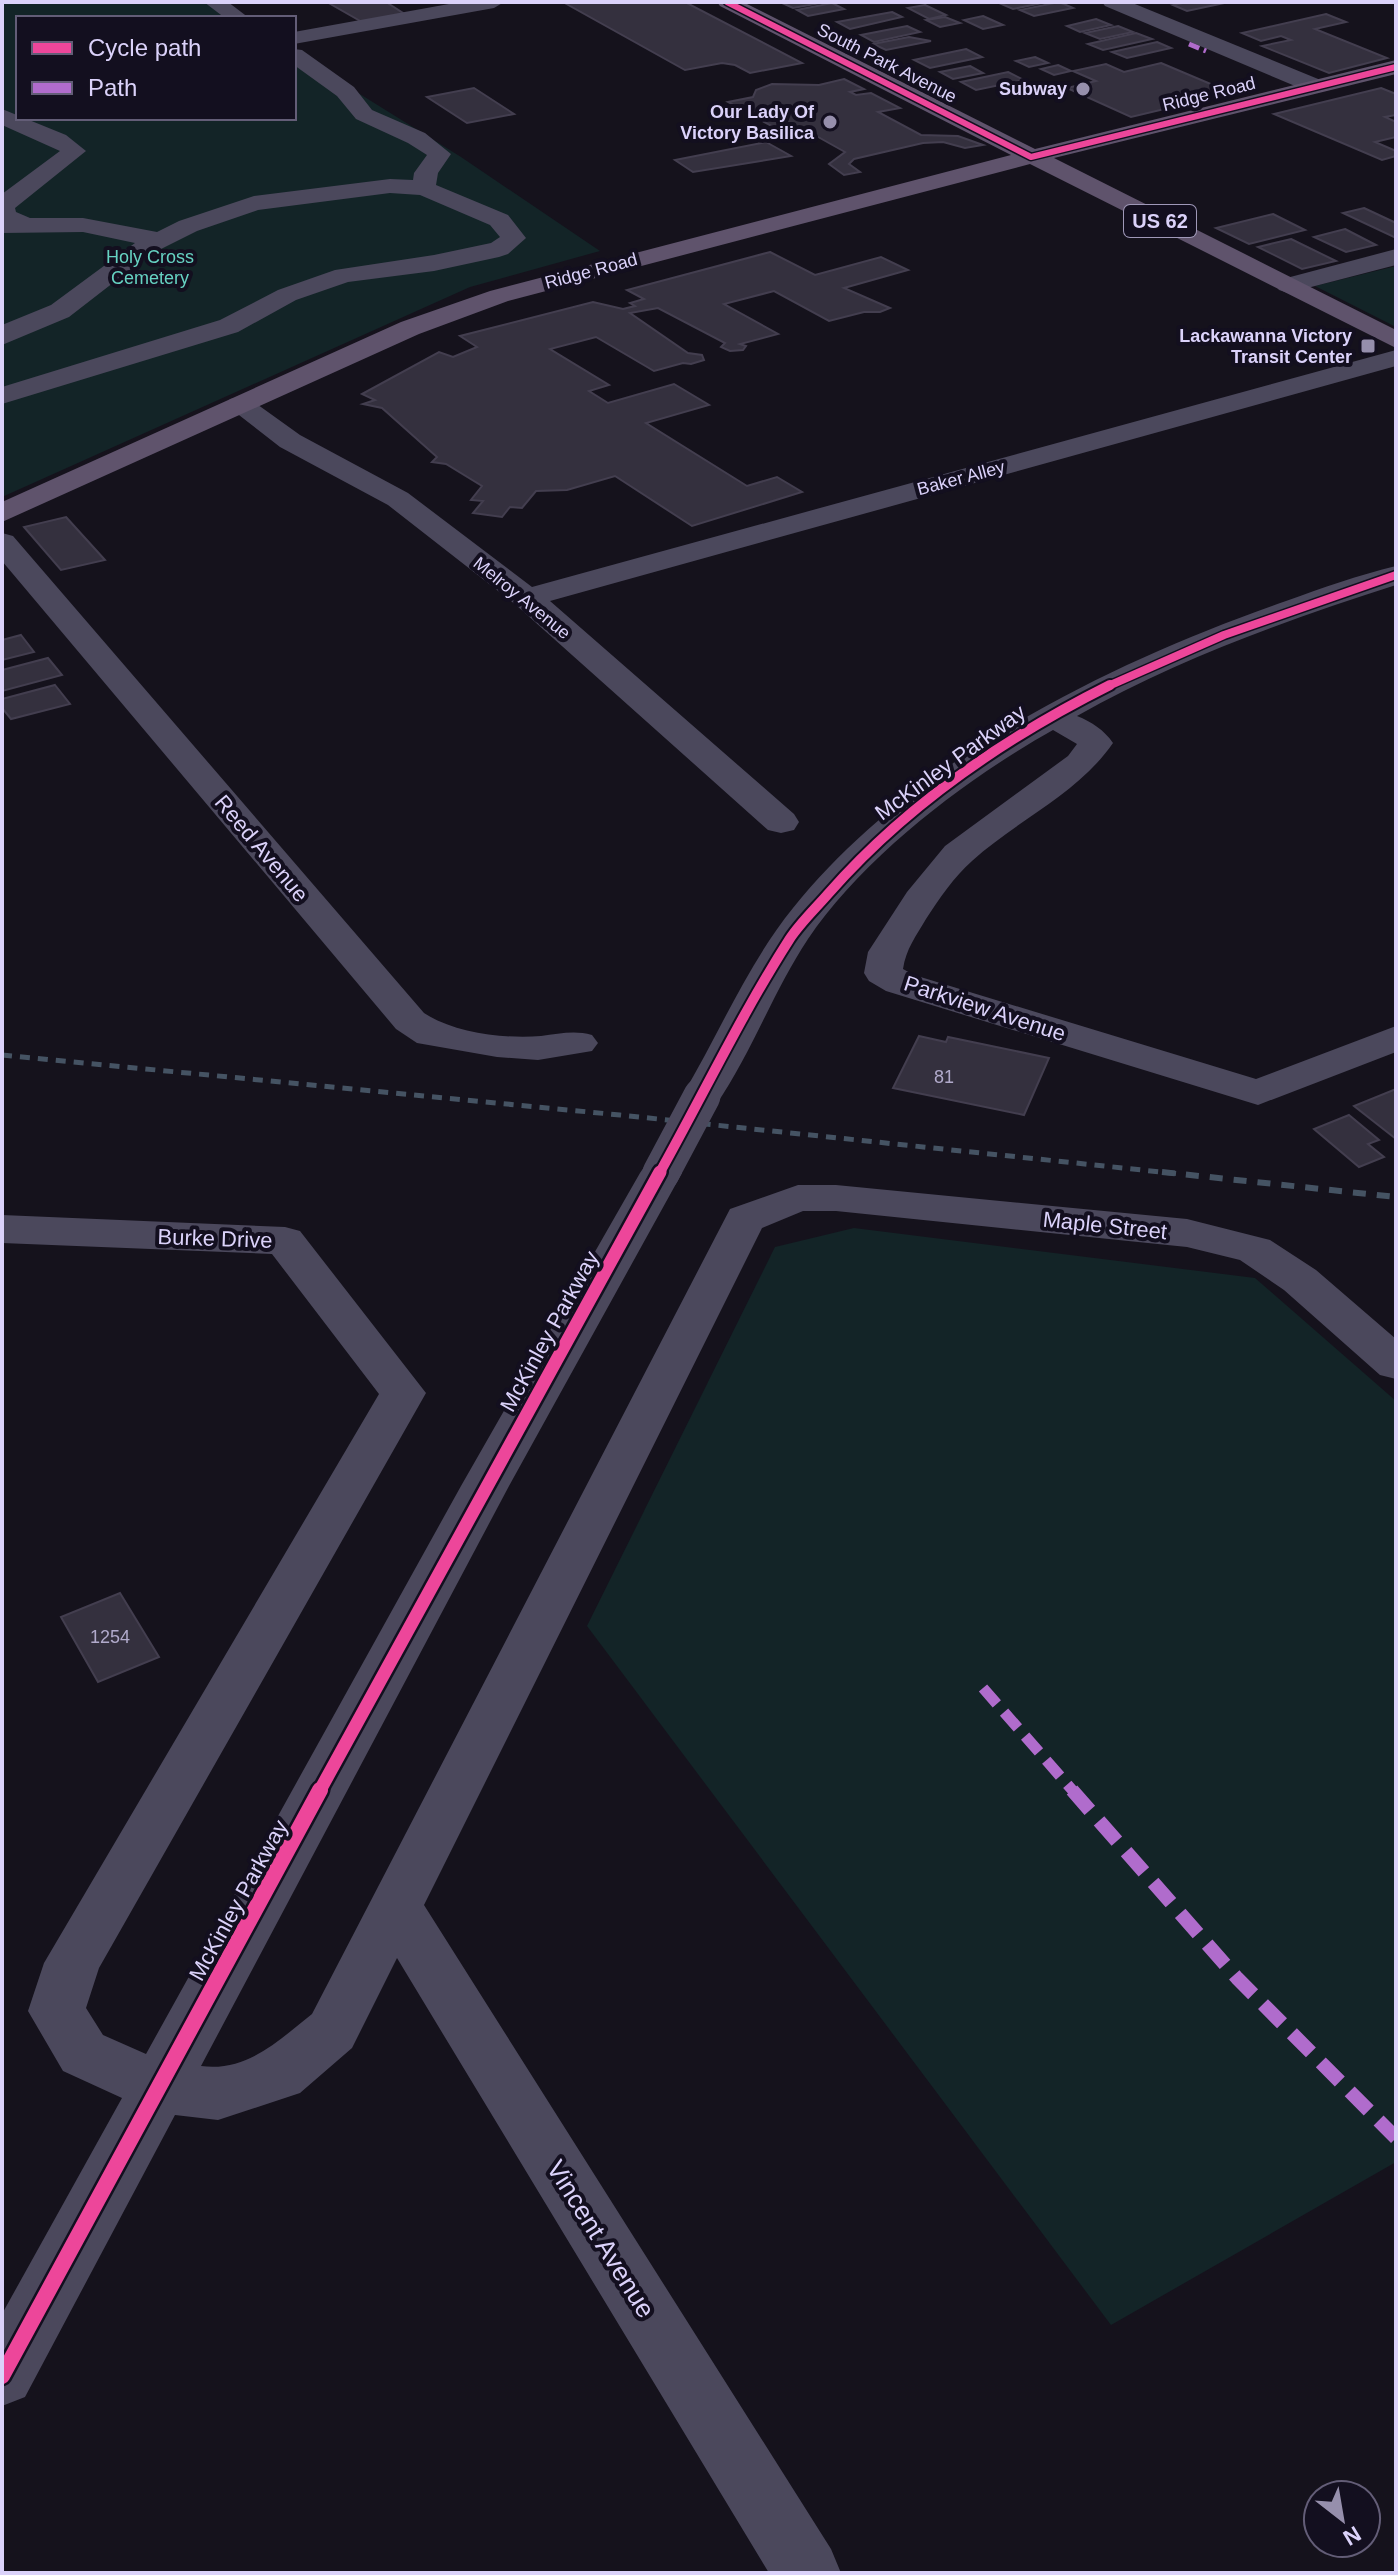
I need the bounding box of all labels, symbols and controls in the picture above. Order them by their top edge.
legend [16,16,296,120]
street label: South Park Avenue [814,19,960,107]
text: Cycle path [88,34,201,61]
street label: Ridge Road [1160,73,1258,115]
text: Path [88,74,137,101]
place label: Subway [999,79,1067,99]
marker: Subway [1074,80,1092,98]
place label: Our Lady Of Victory Basilica [680,102,815,143]
marker: Our Lady Of Victory Basilica [821,113,839,131]
road number: US 62 [1124,205,1196,237]
park label: Holy Cross Cemetery [106,247,194,288]
street label: Ridge Road [543,249,639,293]
place label: Lackawanna Victory Transit Center [1179,326,1352,367]
marker: Lackawanna Victory Transit Center [1359,337,1377,355]
street label: Baker Alley [915,457,1007,499]
street label: Melroy Avenue [470,553,574,643]
street label: McKinley Parkway [870,699,1030,825]
street label: Reed Avenue [210,790,314,907]
street label: Parkview Avenue [901,971,1069,1046]
house number: 81 [934,1067,954,1087]
street label: Maple Street [1042,1207,1168,1244]
street label: Burke Drive [157,1224,273,1253]
street label: McKinley Parkway [495,1247,604,1416]
house number: 1254 [90,1627,130,1647]
street label: McKinley Parkway [184,1816,293,1985]
street label: Vincent Avenue [541,2155,661,2323]
north arrow [1302,2479,1382,2559]
text: N [1339,2521,1365,2551]

